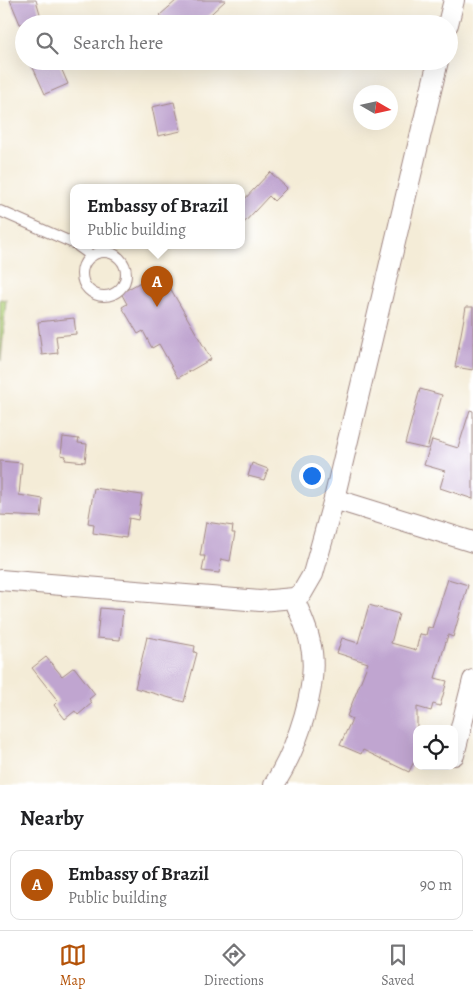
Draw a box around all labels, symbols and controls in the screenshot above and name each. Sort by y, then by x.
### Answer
search box [15,15,458,70]
icon: search [33,29,61,57]
text: Search here [73,30,163,56]
north arrow [353,85,398,130]
popup [70,184,245,249]
text: Embassy of Brazil [87,193,228,219]
text: Public building [87,219,186,241]
pin: A [141,266,173,307]
your location [299,463,325,489]
map controls [413,725,458,770]
button: locate [413,725,458,770]
text: Nearby [20,804,83,832]
text: Embassy of Brazil [68,861,209,887]
text: A [32,874,42,896]
text: 90 m [420,874,452,896]
text: Public building [68,887,167,909]
tab: Map [59,941,87,990]
tab: Directions [204,941,264,990]
tab: Saved [381,941,414,990]

